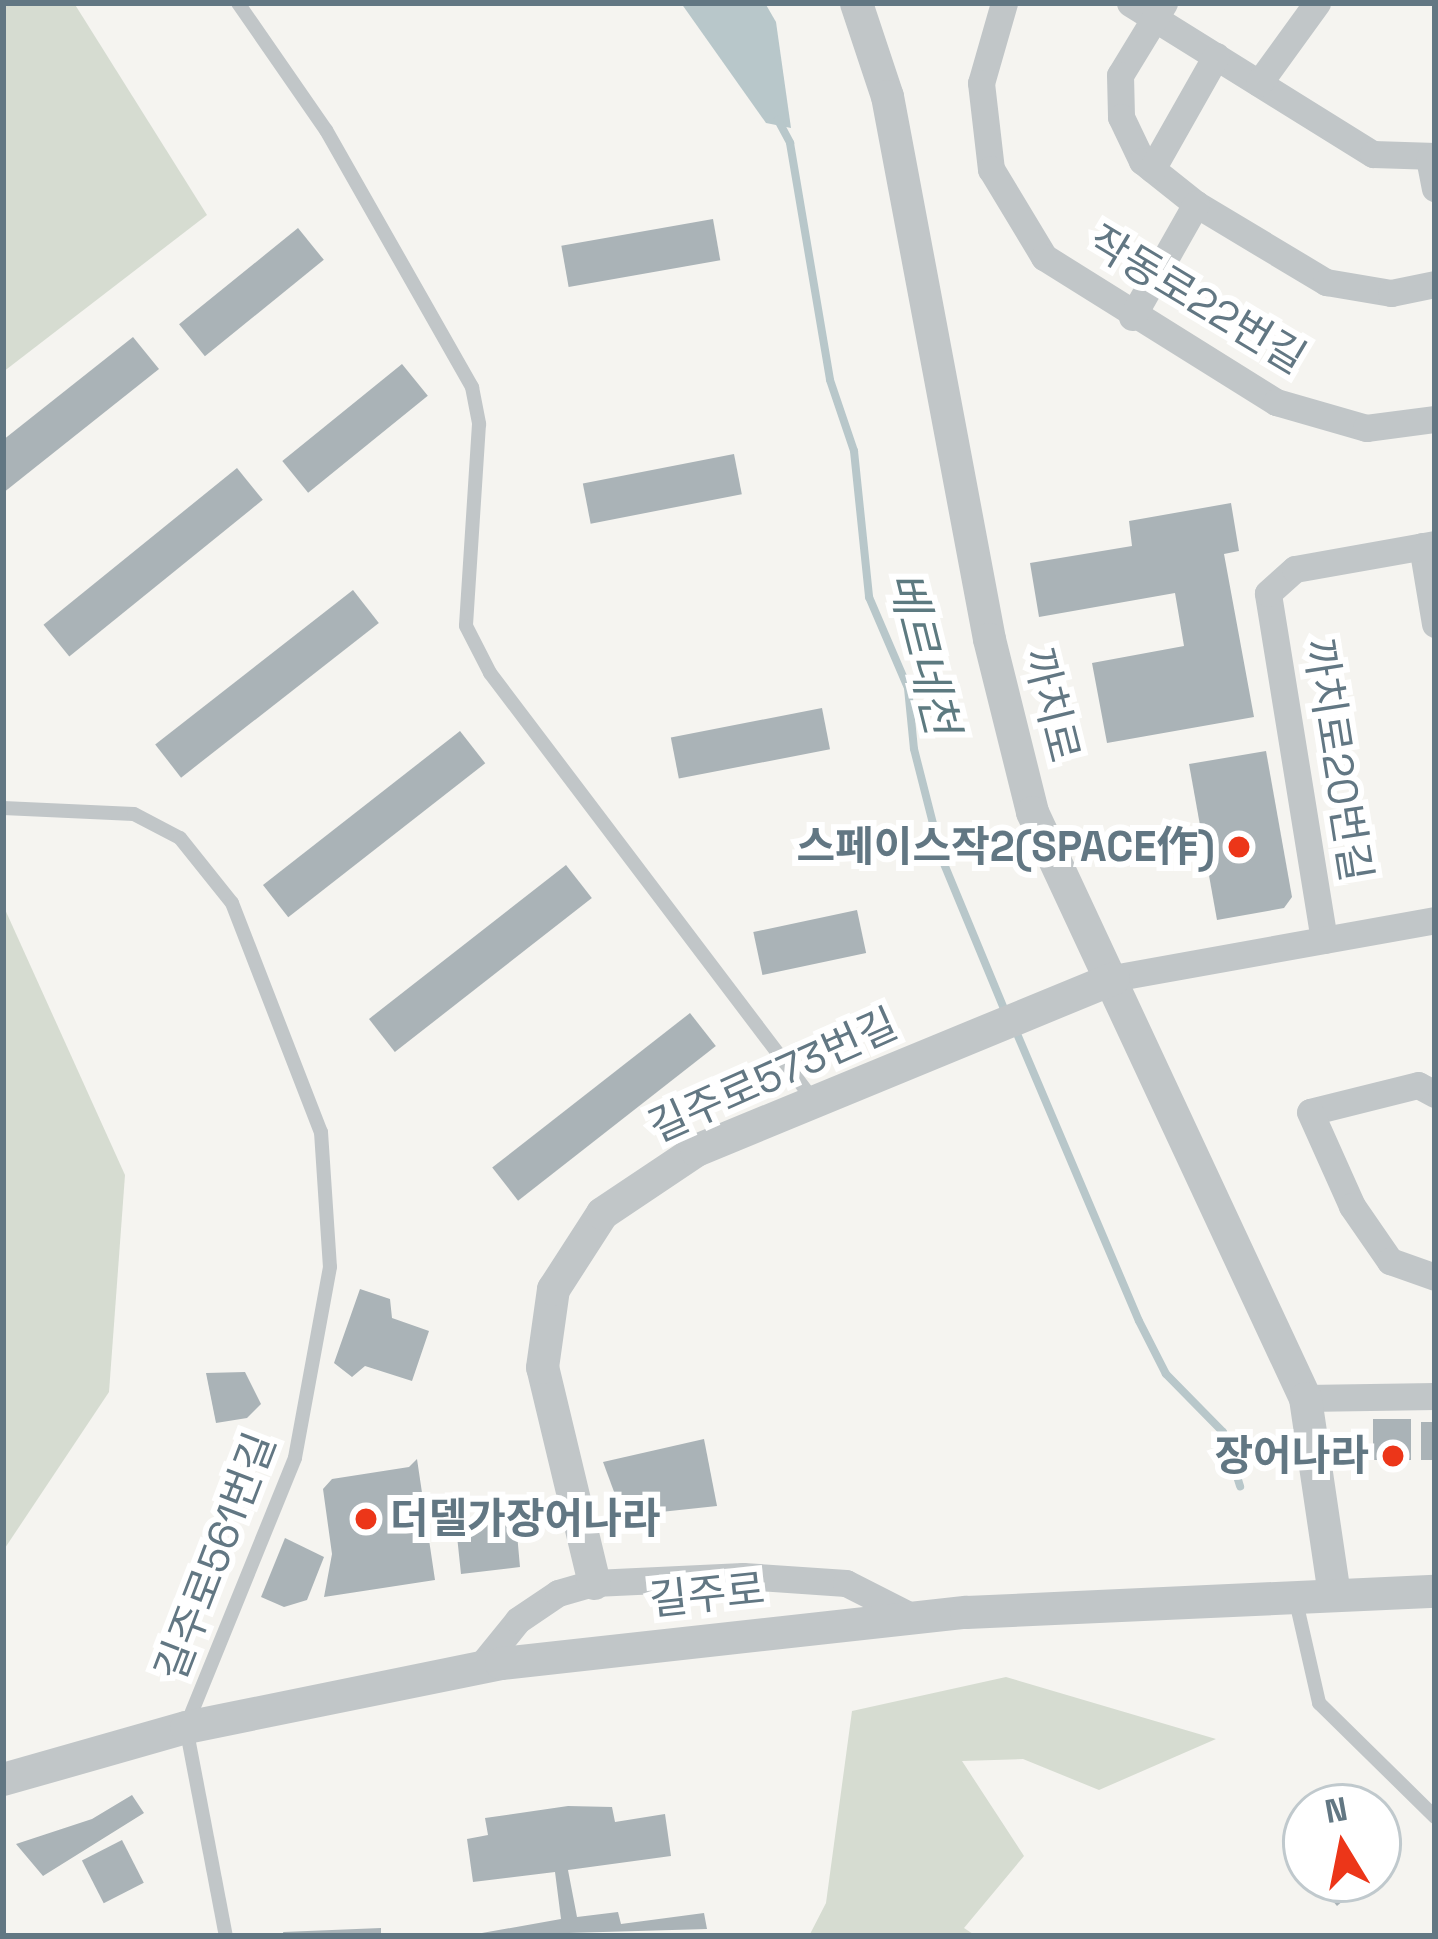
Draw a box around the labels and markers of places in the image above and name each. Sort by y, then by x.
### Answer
place label: 스페이스작2(SPACE作) [797,822,1215,872]
marker: 스페이스작2(SPACE作) [1226,834,1252,860]
place label: 장어나라 [1214,1431,1369,1481]
marker: 장어나라 [1380,1443,1406,1469]
place label: 더델가장어나라 [390,1494,660,1544]
marker: 더델가장어나라 [353,1506,379,1532]

